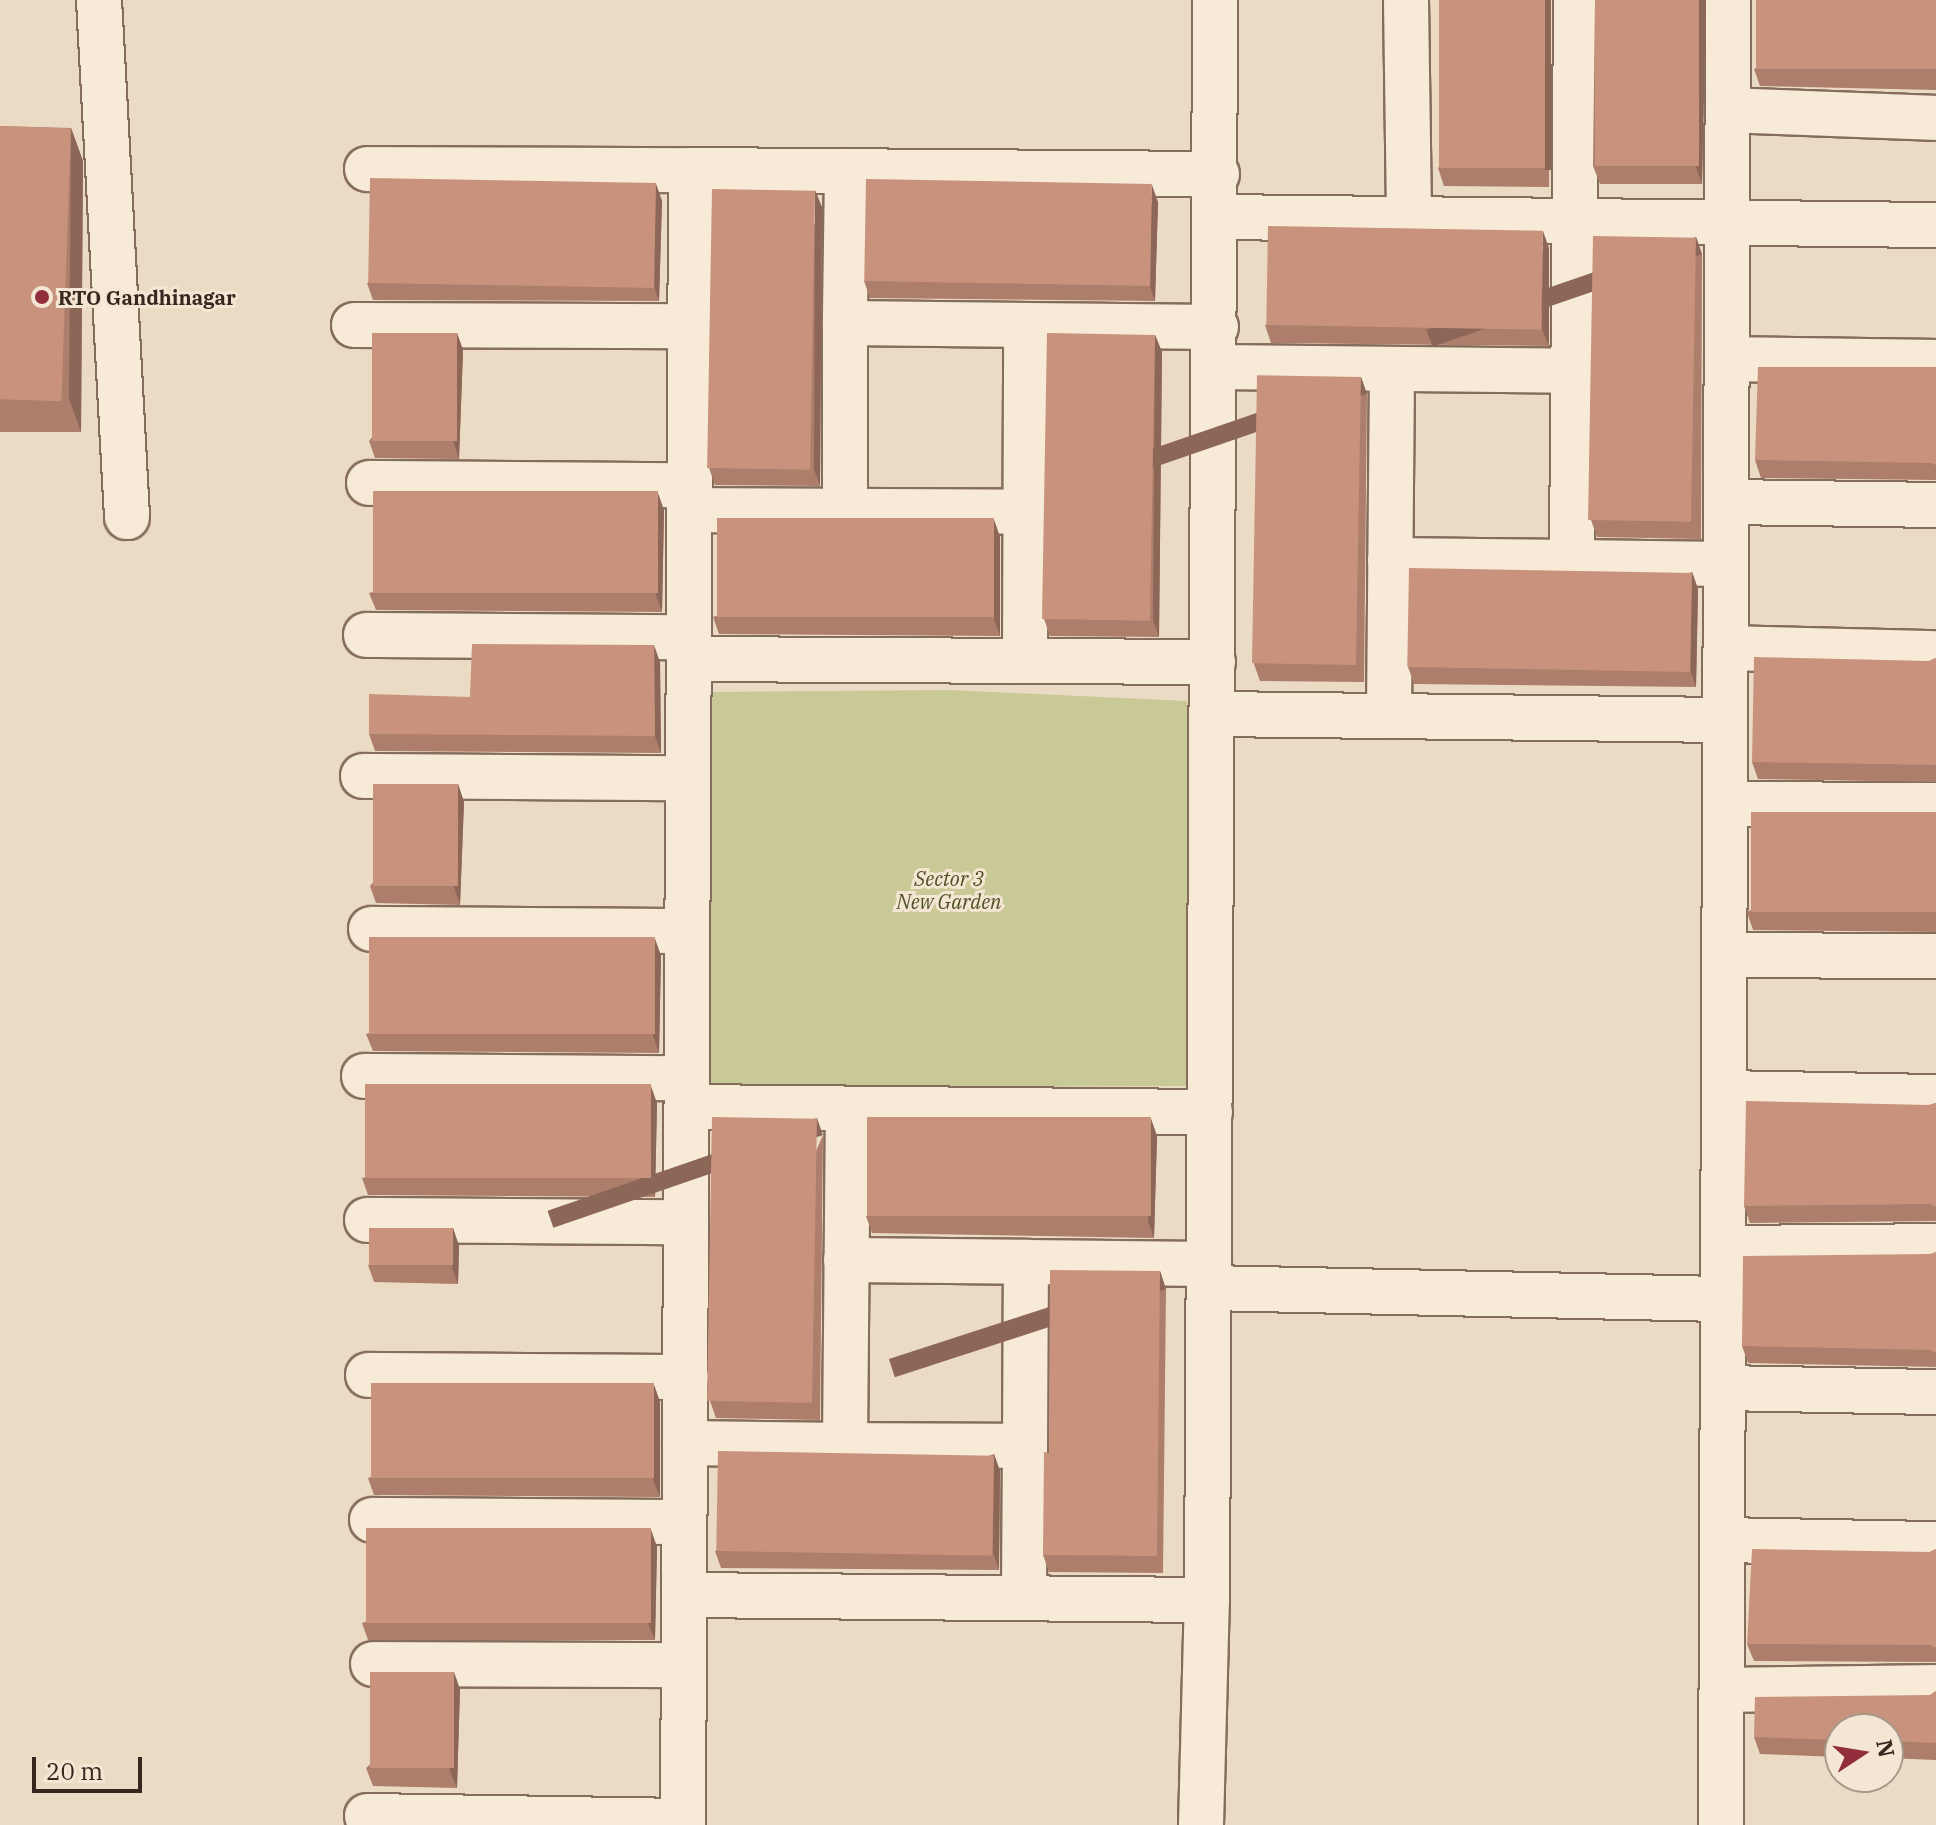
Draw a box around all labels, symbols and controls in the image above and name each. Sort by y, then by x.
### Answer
place label: RTO Gandhinagar [58,285,236,309]
marker: RTO Gandhinagar [33,288,51,306]
park label: Sector 3 New Garden [897,866,1001,913]
north arrow [1824,1713,1904,1793]
text: N [1870,1737,1902,1760]
scale bar [36,1741,146,1791]
text: 20 m [46,1755,103,1787]

